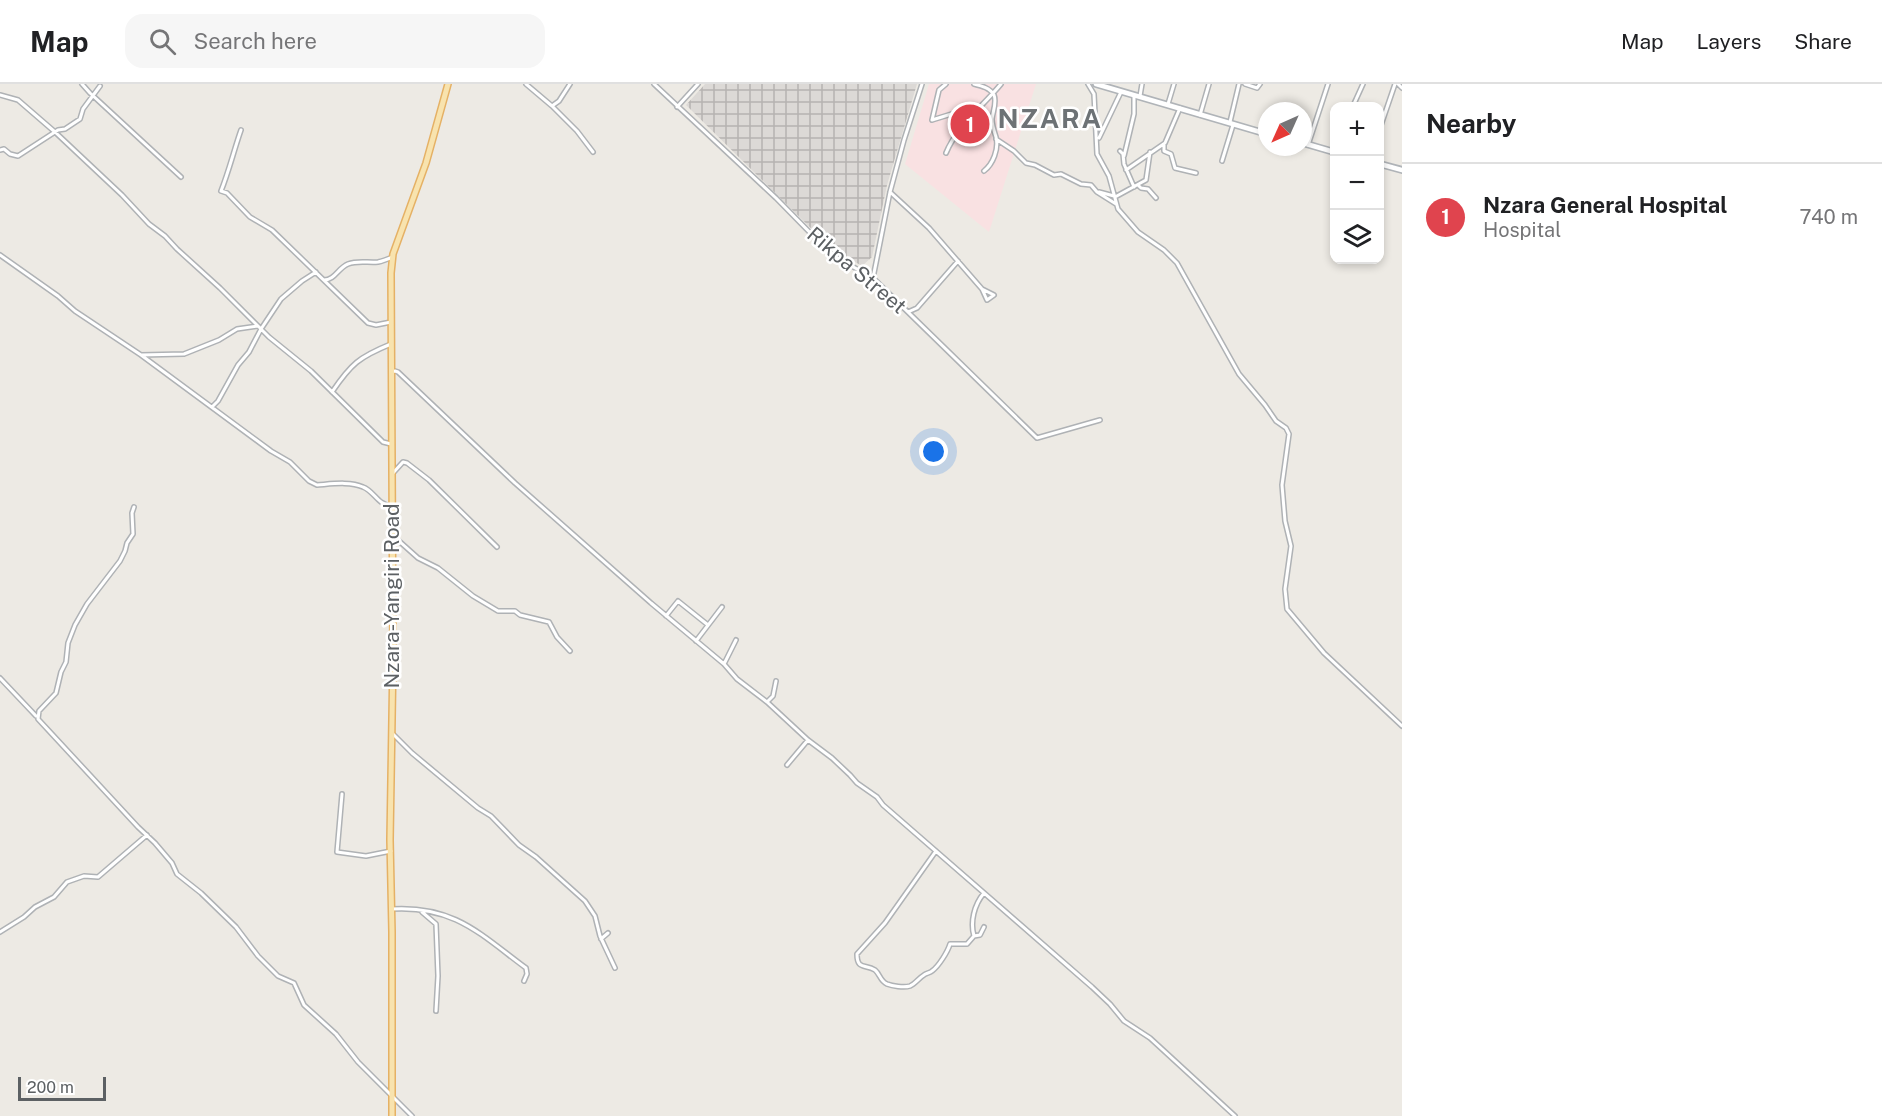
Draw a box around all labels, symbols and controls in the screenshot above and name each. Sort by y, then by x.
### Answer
search box [125,14,545,68]
text: Map [30,25,89,58]
icon: search [146,25,179,58]
text: Search here [194,28,317,54]
text: Map [1621,29,1664,54]
text: Layers [1697,29,1761,54]
text: Share [1794,29,1852,54]
pin: 1 [950,102,990,147]
district label: NZARA [997,102,1103,134]
north arrow [1258,102,1312,156]
map controls [1330,102,1384,264]
button: + [1330,102,1384,156]
text: Nearby [1426,108,1516,139]
button: − [1330,156,1384,210]
text: Nzara General Hospital [1483,192,1728,218]
text: 1 [1441,205,1450,229]
text: 740 m [1800,205,1858,229]
button: layers [1330,210,1384,264]
text: Hospital [1483,218,1561,242]
street label: Rikpa Street [802,221,912,319]
your location [919,437,948,466]
street label: Nzara-Yangiri Road [379,503,404,689]
scale bar [18,1074,106,1102]
text: 200 m [27,1078,74,1097]

